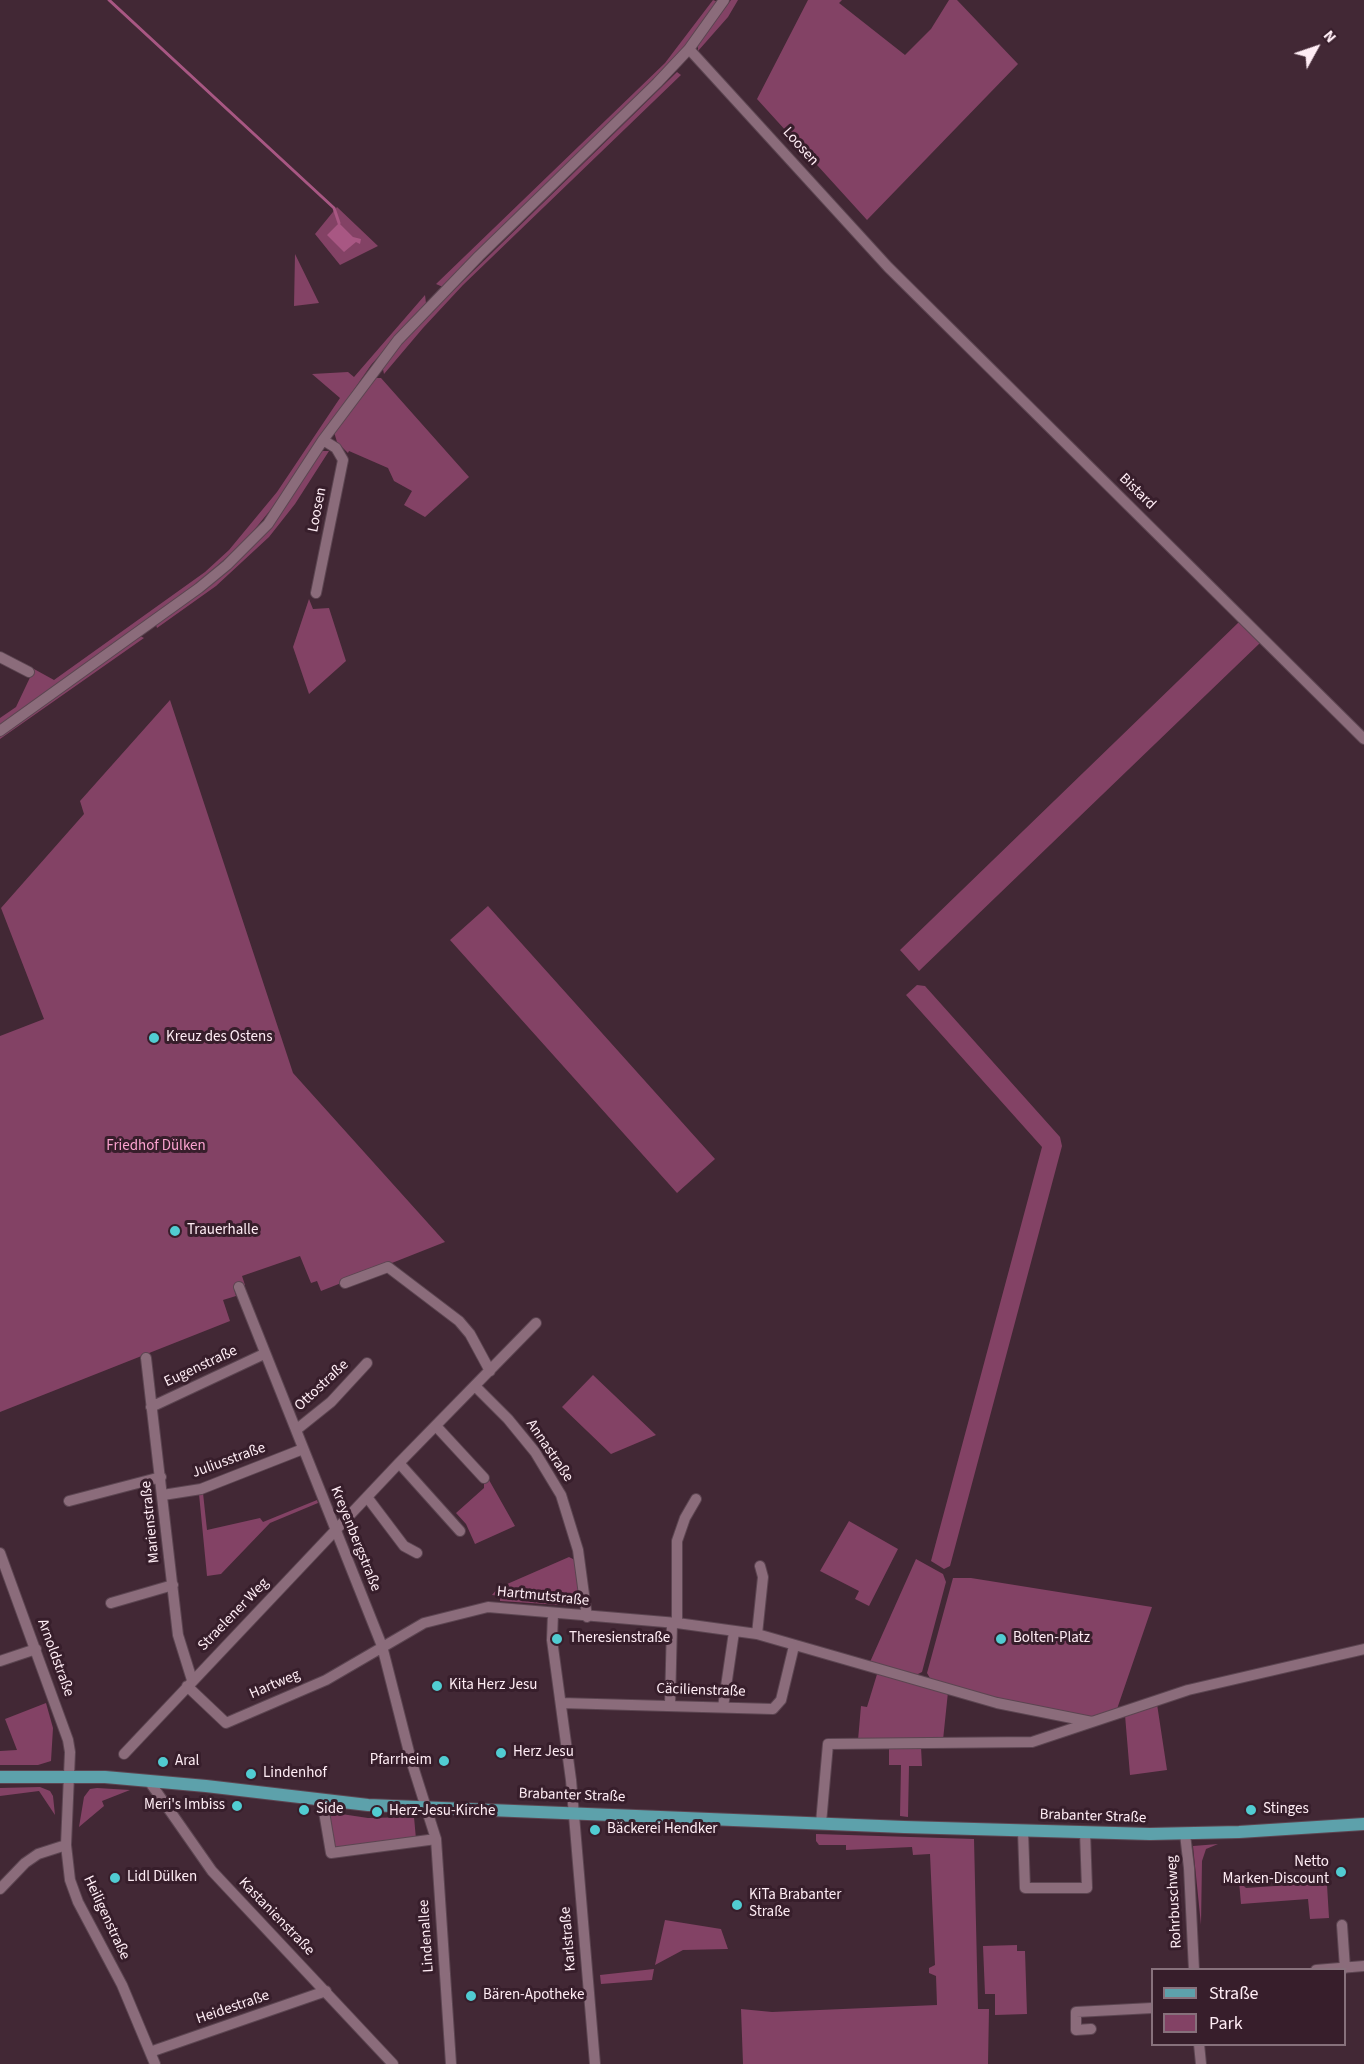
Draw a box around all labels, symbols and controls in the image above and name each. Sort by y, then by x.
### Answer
north arrow [1286,18,1346,78]
text: N [1318,25,1342,48]
street label: Loosen [778,124,822,170]
street label: Bistard [1115,470,1159,514]
street label: Loosen [305,486,331,534]
place label: Kreuz des Ostens [166,1029,273,1047]
marker: Kreuz des Ostens [147,1031,161,1045]
park label: Friedhof Dülken [106,1138,206,1156]
place label: Trauerhalle [187,1222,258,1240]
marker: Trauerhalle [168,1224,182,1238]
street label: Eugenstraße [162,1342,240,1392]
street label: Ottostraße [291,1356,353,1416]
street label: Annastraße [522,1416,576,1486]
street label: Juliusstraße [190,1439,268,1483]
street label: Marienstraße [138,1480,164,1564]
street label: Kreyenbergstraße [326,1484,384,1594]
street label: Straelener Weg [195,1575,273,1655]
street label: Hartmutstraße [496,1583,590,1611]
street label: Arnoldstraße [33,1617,77,1699]
place label: Theresienstraße [569,1630,670,1648]
place label: Bolten-Platz [1013,1630,1090,1648]
marker: Theresienstraße [550,1632,564,1646]
marker: Bolten-Platz [994,1632,1008,1646]
street label: Hartweg [247,1666,303,1704]
place label: Kita Herz Jesu [449,1677,538,1695]
marker: Kita Herz Jesu [430,1679,444,1693]
street label: Cäcilienstraße [656,1680,746,1702]
place label: Herz Jesu [513,1744,574,1762]
marker: Herz Jesu [494,1746,508,1760]
place label: Pfarrheim [370,1752,432,1770]
place label: Aral [175,1753,199,1771]
marker: Pfarrheim [437,1754,451,1768]
marker: Aral [156,1755,170,1769]
place label: Lindenhof [263,1765,327,1783]
marker: Lindenhof [244,1767,258,1781]
street label: Brabanter Straße [518,1785,626,1807]
place label: Meri's Imbiss [144,1797,225,1815]
marker: Meri's Imbiss [230,1799,244,1813]
place label: Side [316,1801,343,1819]
place label: Stinges [1263,1801,1309,1819]
marker: Side [297,1803,311,1817]
place label: Herz-Jesu-Kirche [389,1803,495,1821]
marker: Stinges [1244,1803,1258,1817]
marker: Herz-Jesu-Kirche [370,1805,384,1819]
street label: Brabanter Straße [1039,1806,1147,1828]
place label: Bäckerei Hendker [607,1821,718,1839]
marker: Bäckerei Hendker [588,1823,602,1837]
place label: Netto Marken-Discount [1223,1854,1329,1889]
street label: Rohrbuschweg [1164,1855,1186,1949]
marker: Netto Marken-Discount [1334,1865,1348,1879]
place label: Lidl Dülken [127,1869,197,1887]
marker: Lidl Dülken [108,1871,122,1885]
street label: Heiligenstraße [79,1873,133,1963]
street label: Kastanienstraße [234,1874,318,1960]
place label: KiTa Brabanter Straße [749,1887,841,1922]
marker: KiTa Brabanter Straße [730,1898,744,1912]
street label: Lindenallee [415,1899,439,1973]
street label: Karlstraße [557,1906,581,1972]
legend [1151,1968,1346,2046]
text: Straße [1209,1981,1258,2006]
street label: Heidestraße [194,1987,272,2029]
place label: Bären-Apotheke [483,1987,584,2005]
marker: Bären-Apotheke [464,1989,478,2003]
text: Park [1209,2011,1243,2036]

